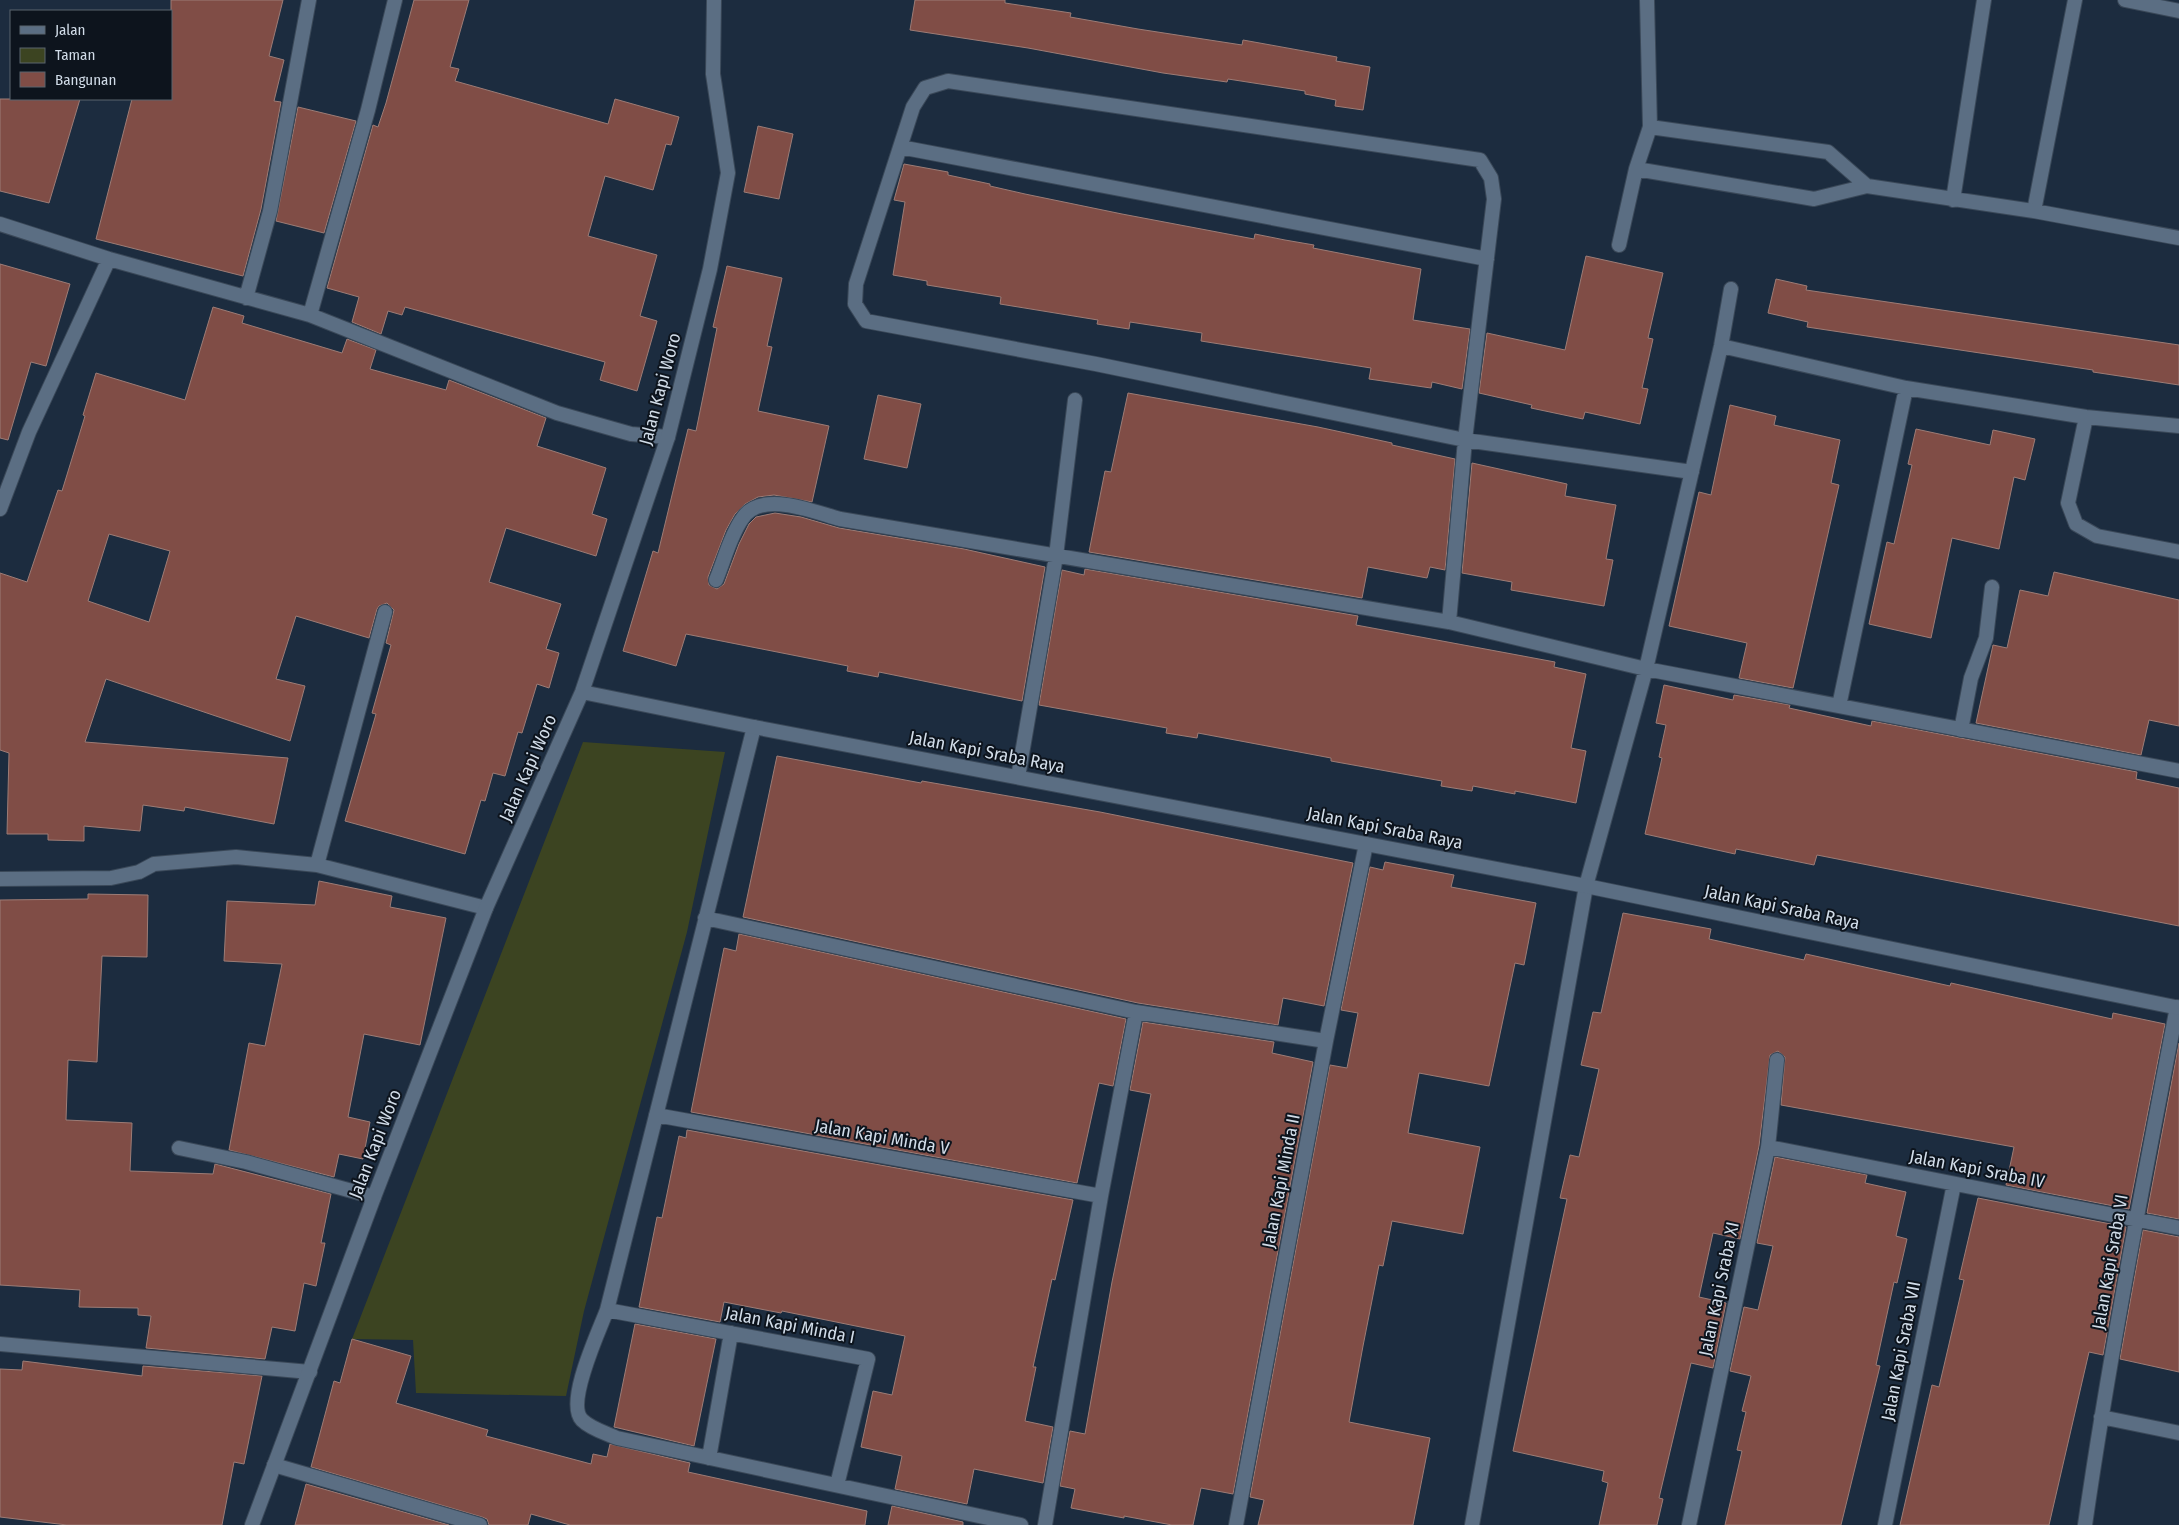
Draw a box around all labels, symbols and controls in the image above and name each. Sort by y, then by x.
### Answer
legend [10,10,172,100]
text: Jalan [55,21,85,39]
text: Taman [55,46,95,64]
text: Bangunan [55,71,116,89]
street label: Jalan Kapi Woro [634,330,686,448]
street label: Jalan Kapi Woro [494,711,562,825]
street label: Jalan Kapi Sraba Raya [907,726,1067,778]
street label: Jalan Kapi Sraba Raya [1305,802,1465,854]
street label: Jalan Kapi Sraba Raya [1702,880,1862,934]
street label: Jalan Kapi Woro [344,1086,406,1202]
street label: Jalan Kapi Minda II [1257,1112,1305,1250]
street label: Jalan Kapi Minda V [813,1114,952,1160]
street label: Jalan Kapi Sraba IV [1908,1145,2047,1193]
street label: Jalan Kapi Sraba VI [2087,1193,2133,1331]
street label: Jalan Kapi Sraba XI [1694,1220,1744,1358]
street label: Jalan Kapi Sraba VII [1877,1279,1925,1423]
street label: Jalan Kapi Minda I [723,1302,857,1348]

